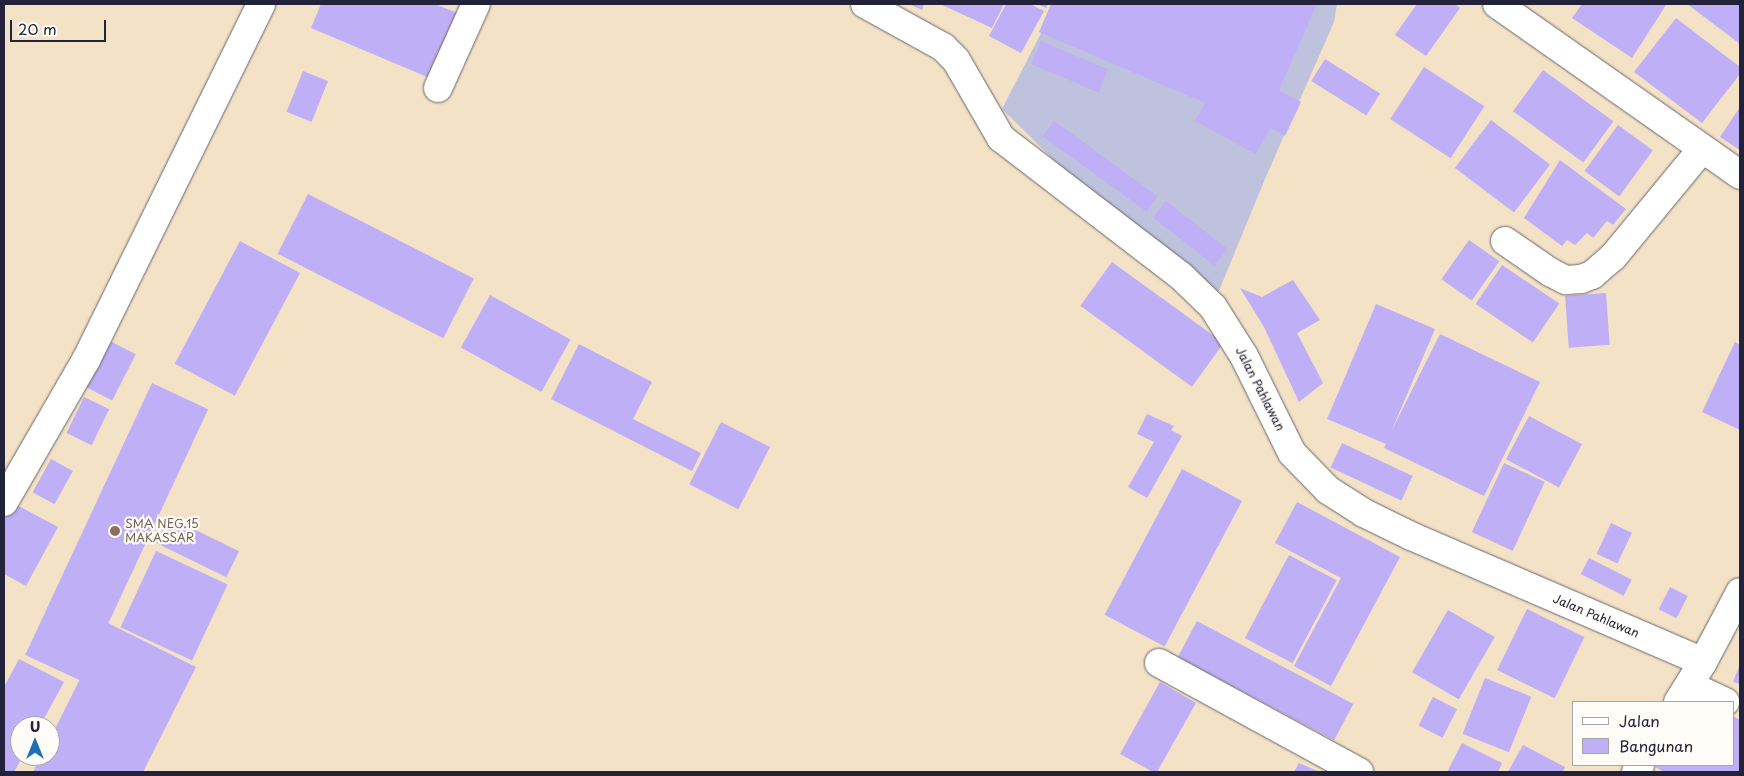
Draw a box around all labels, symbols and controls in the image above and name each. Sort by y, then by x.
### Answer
scale bar [12,10,109,42]
text: 20 m [18,17,57,40]
street label: Jalan Pahlawan [1233,345,1287,433]
place label: SMA NEG.15 MAKASSAR [125,517,199,545]
marker: SMA NEG.15 MAKASSAR [109,525,121,537]
street label: Jalan Pahlawan [1551,591,1641,641]
legend [1572,701,1734,766]
text: Jalan [1619,709,1660,732]
north arrow [10,716,60,766]
text: U [30,716,40,737]
text: Bangunan [1619,734,1693,757]

